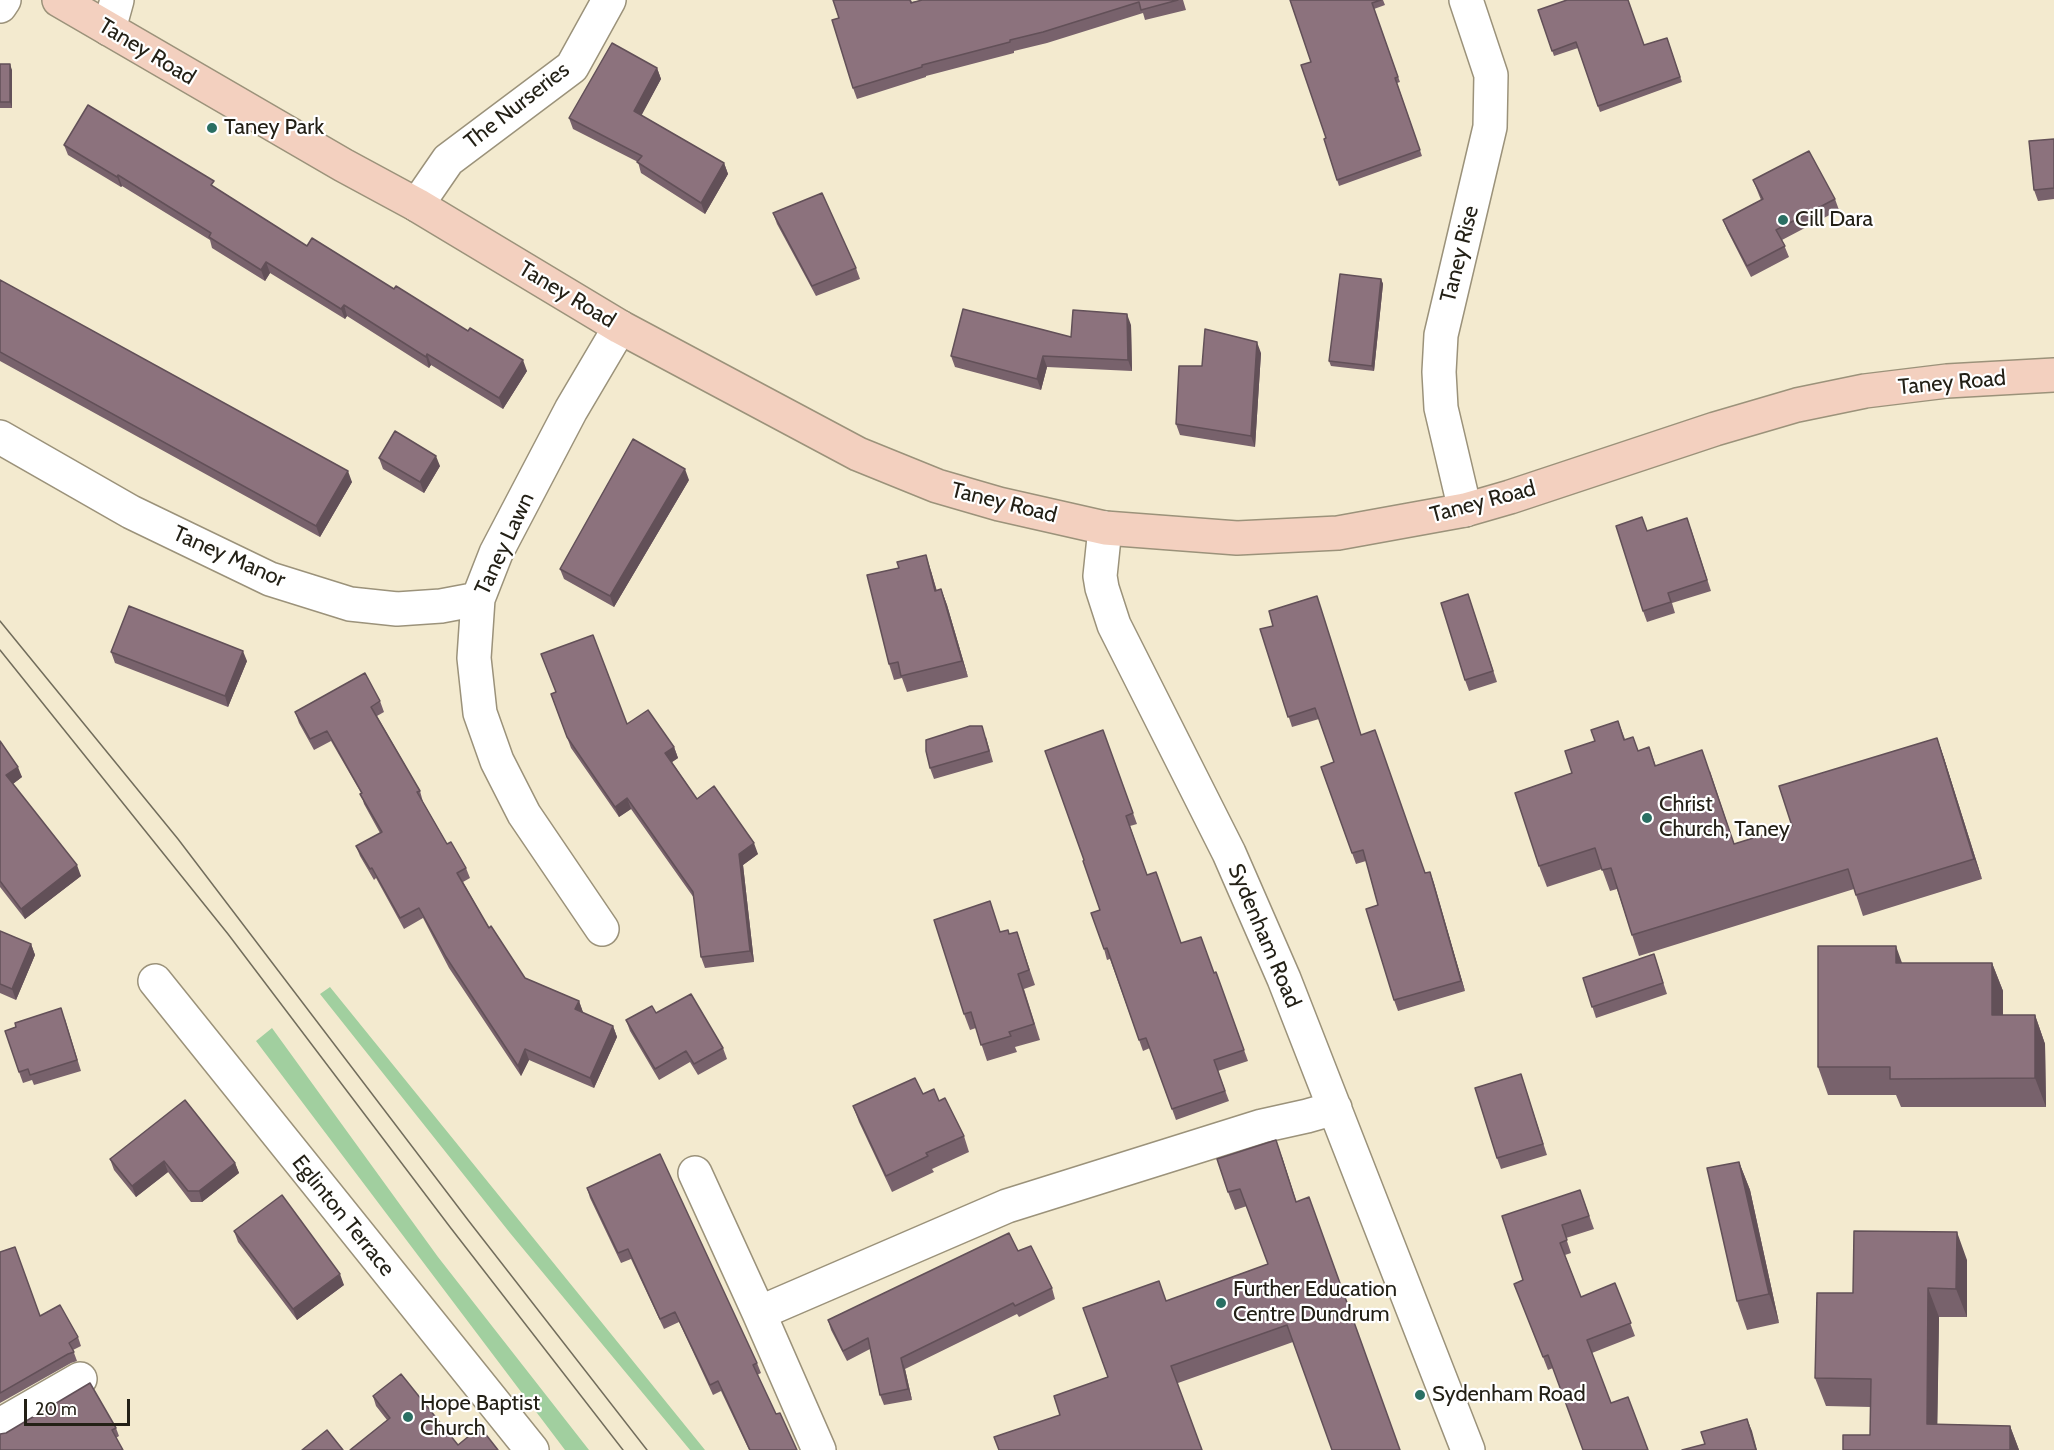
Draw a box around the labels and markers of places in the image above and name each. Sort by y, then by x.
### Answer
place label: Taney Park [224,115,324,141]
marker: Taney Park [205,121,219,135]
place label: Cill Dara [1795,207,1873,233]
marker: Cill Dara [1776,213,1790,227]
place label: Christ Church, Taney [1659,792,1790,843]
marker: Christ Church, Taney [1640,811,1654,825]
place label: Further Education Centre Dundrum [1233,1277,1397,1328]
marker: Further Education Centre Dundrum [1214,1296,1228,1310]
place label: Sydenham Road [1432,1382,1586,1408]
marker: Sydenham Road [1413,1388,1427,1402]
place label: Hope Baptist Church [420,1391,540,1442]
marker: Hope Baptist Church [401,1410,415,1424]

